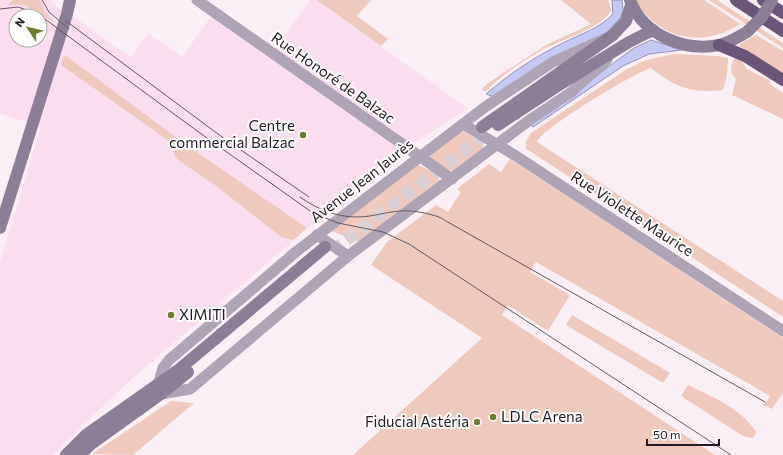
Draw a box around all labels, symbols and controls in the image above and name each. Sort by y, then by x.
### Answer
north arrow [8,8,48,48]
text: N [12,15,27,29]
street label: Rue Honoré de Balzac [268,28,399,127]
place label: Centre commercial Balzac [169,116,295,151]
marker: Centre commercial Balzac [298,130,308,140]
street label: Avenue Jean Jaurès [306,134,417,226]
street label: Rue Violette Maurice [568,167,697,260]
place label: XIMITI [179,305,226,323]
marker: XIMITI [166,310,176,320]
place label: LDLC Arena [501,407,583,425]
place label: Fiducial Astéria [365,412,469,430]
marker: LDLC Arena [488,412,498,422]
marker: Fiducial Astéria [472,417,482,427]
scale bar [647,421,719,447]
text: 50 m [653,427,681,441]

